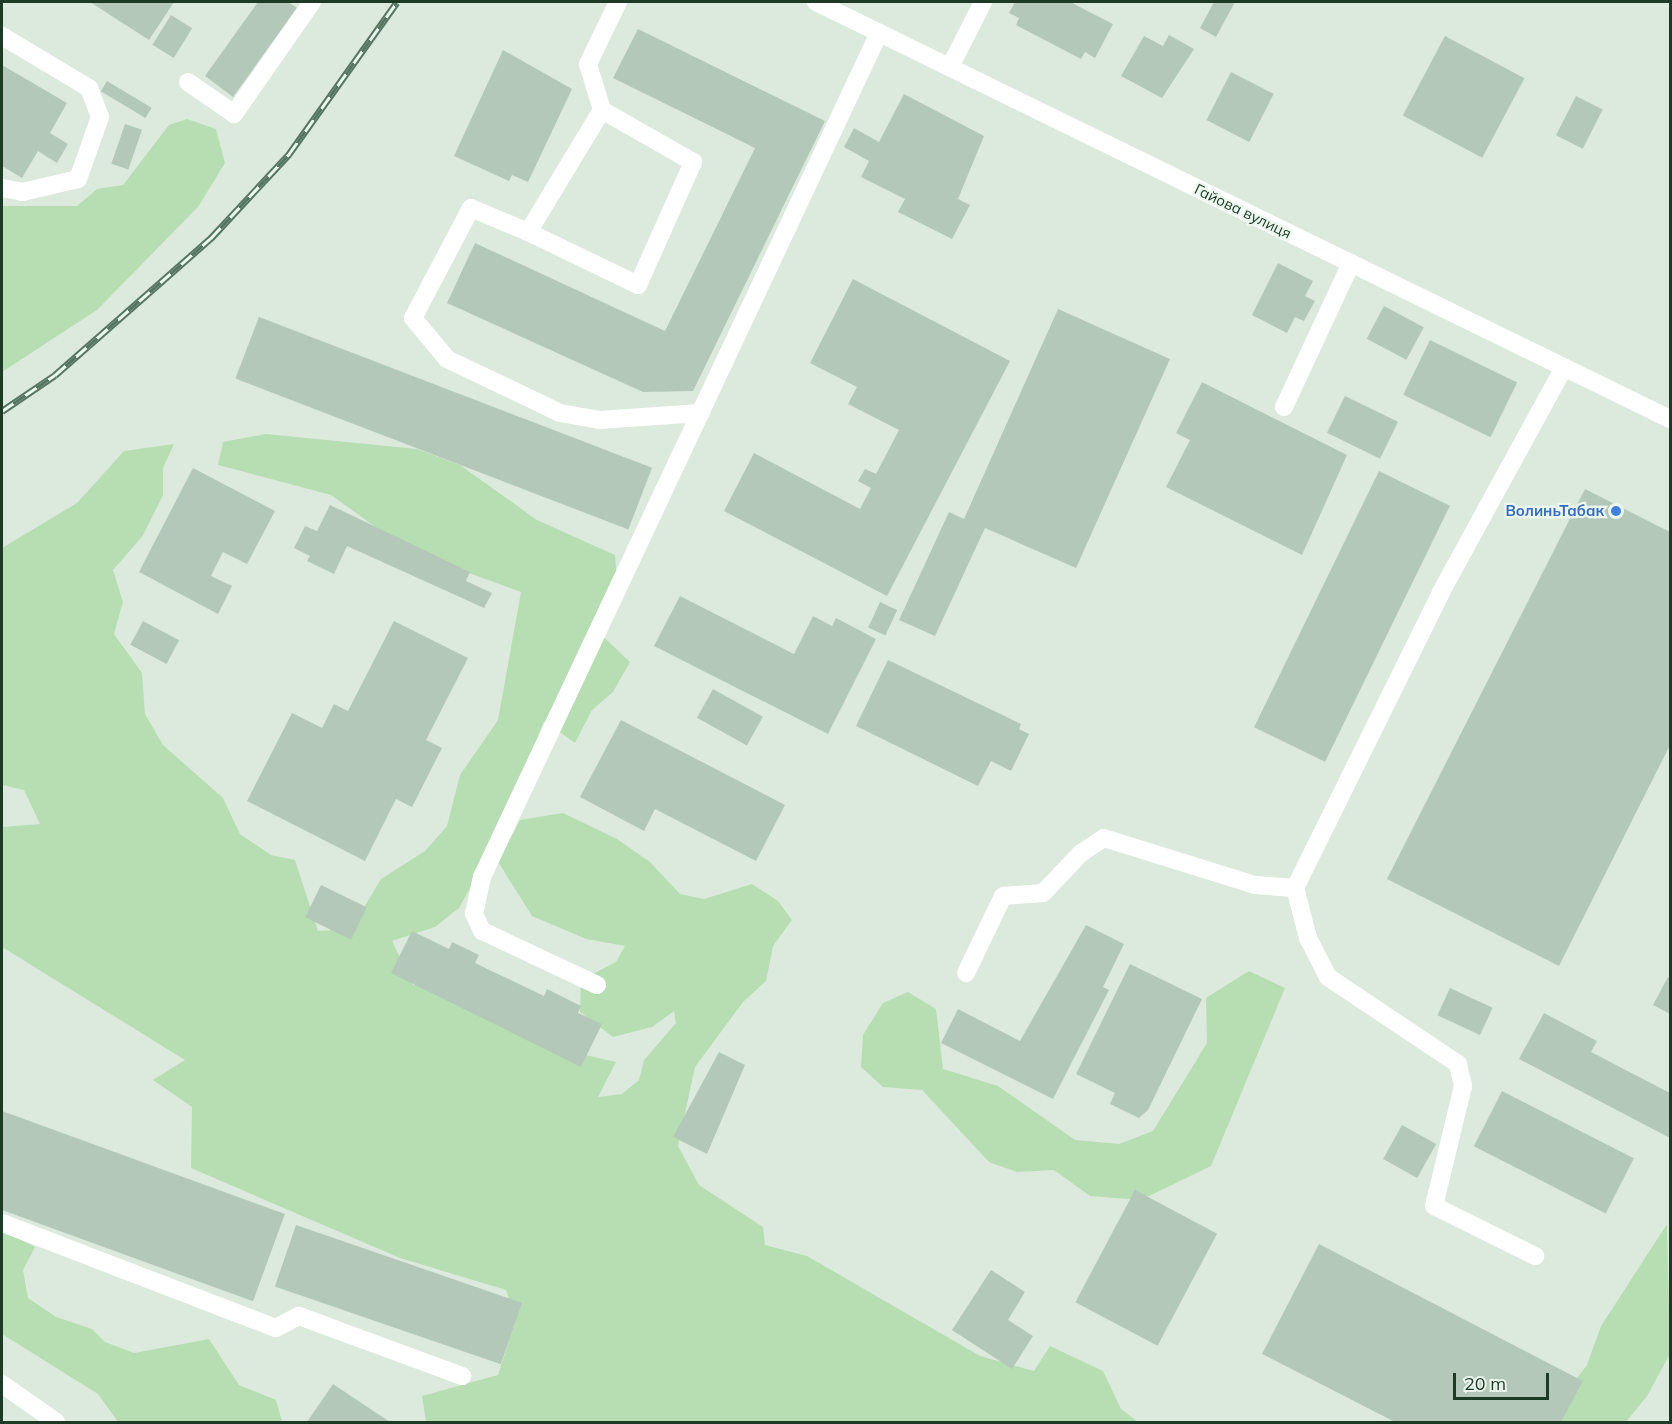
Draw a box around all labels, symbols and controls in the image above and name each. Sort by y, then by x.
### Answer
street label: Гайова вулиця [1192,180,1294,242]
place label: ВолиньТабак [1505,502,1604,520]
marker: ВолиньТабак [1609,504,1623,518]
scale bar [1456,1361,1552,1399]
text: 20 m [1464,1372,1506,1395]

